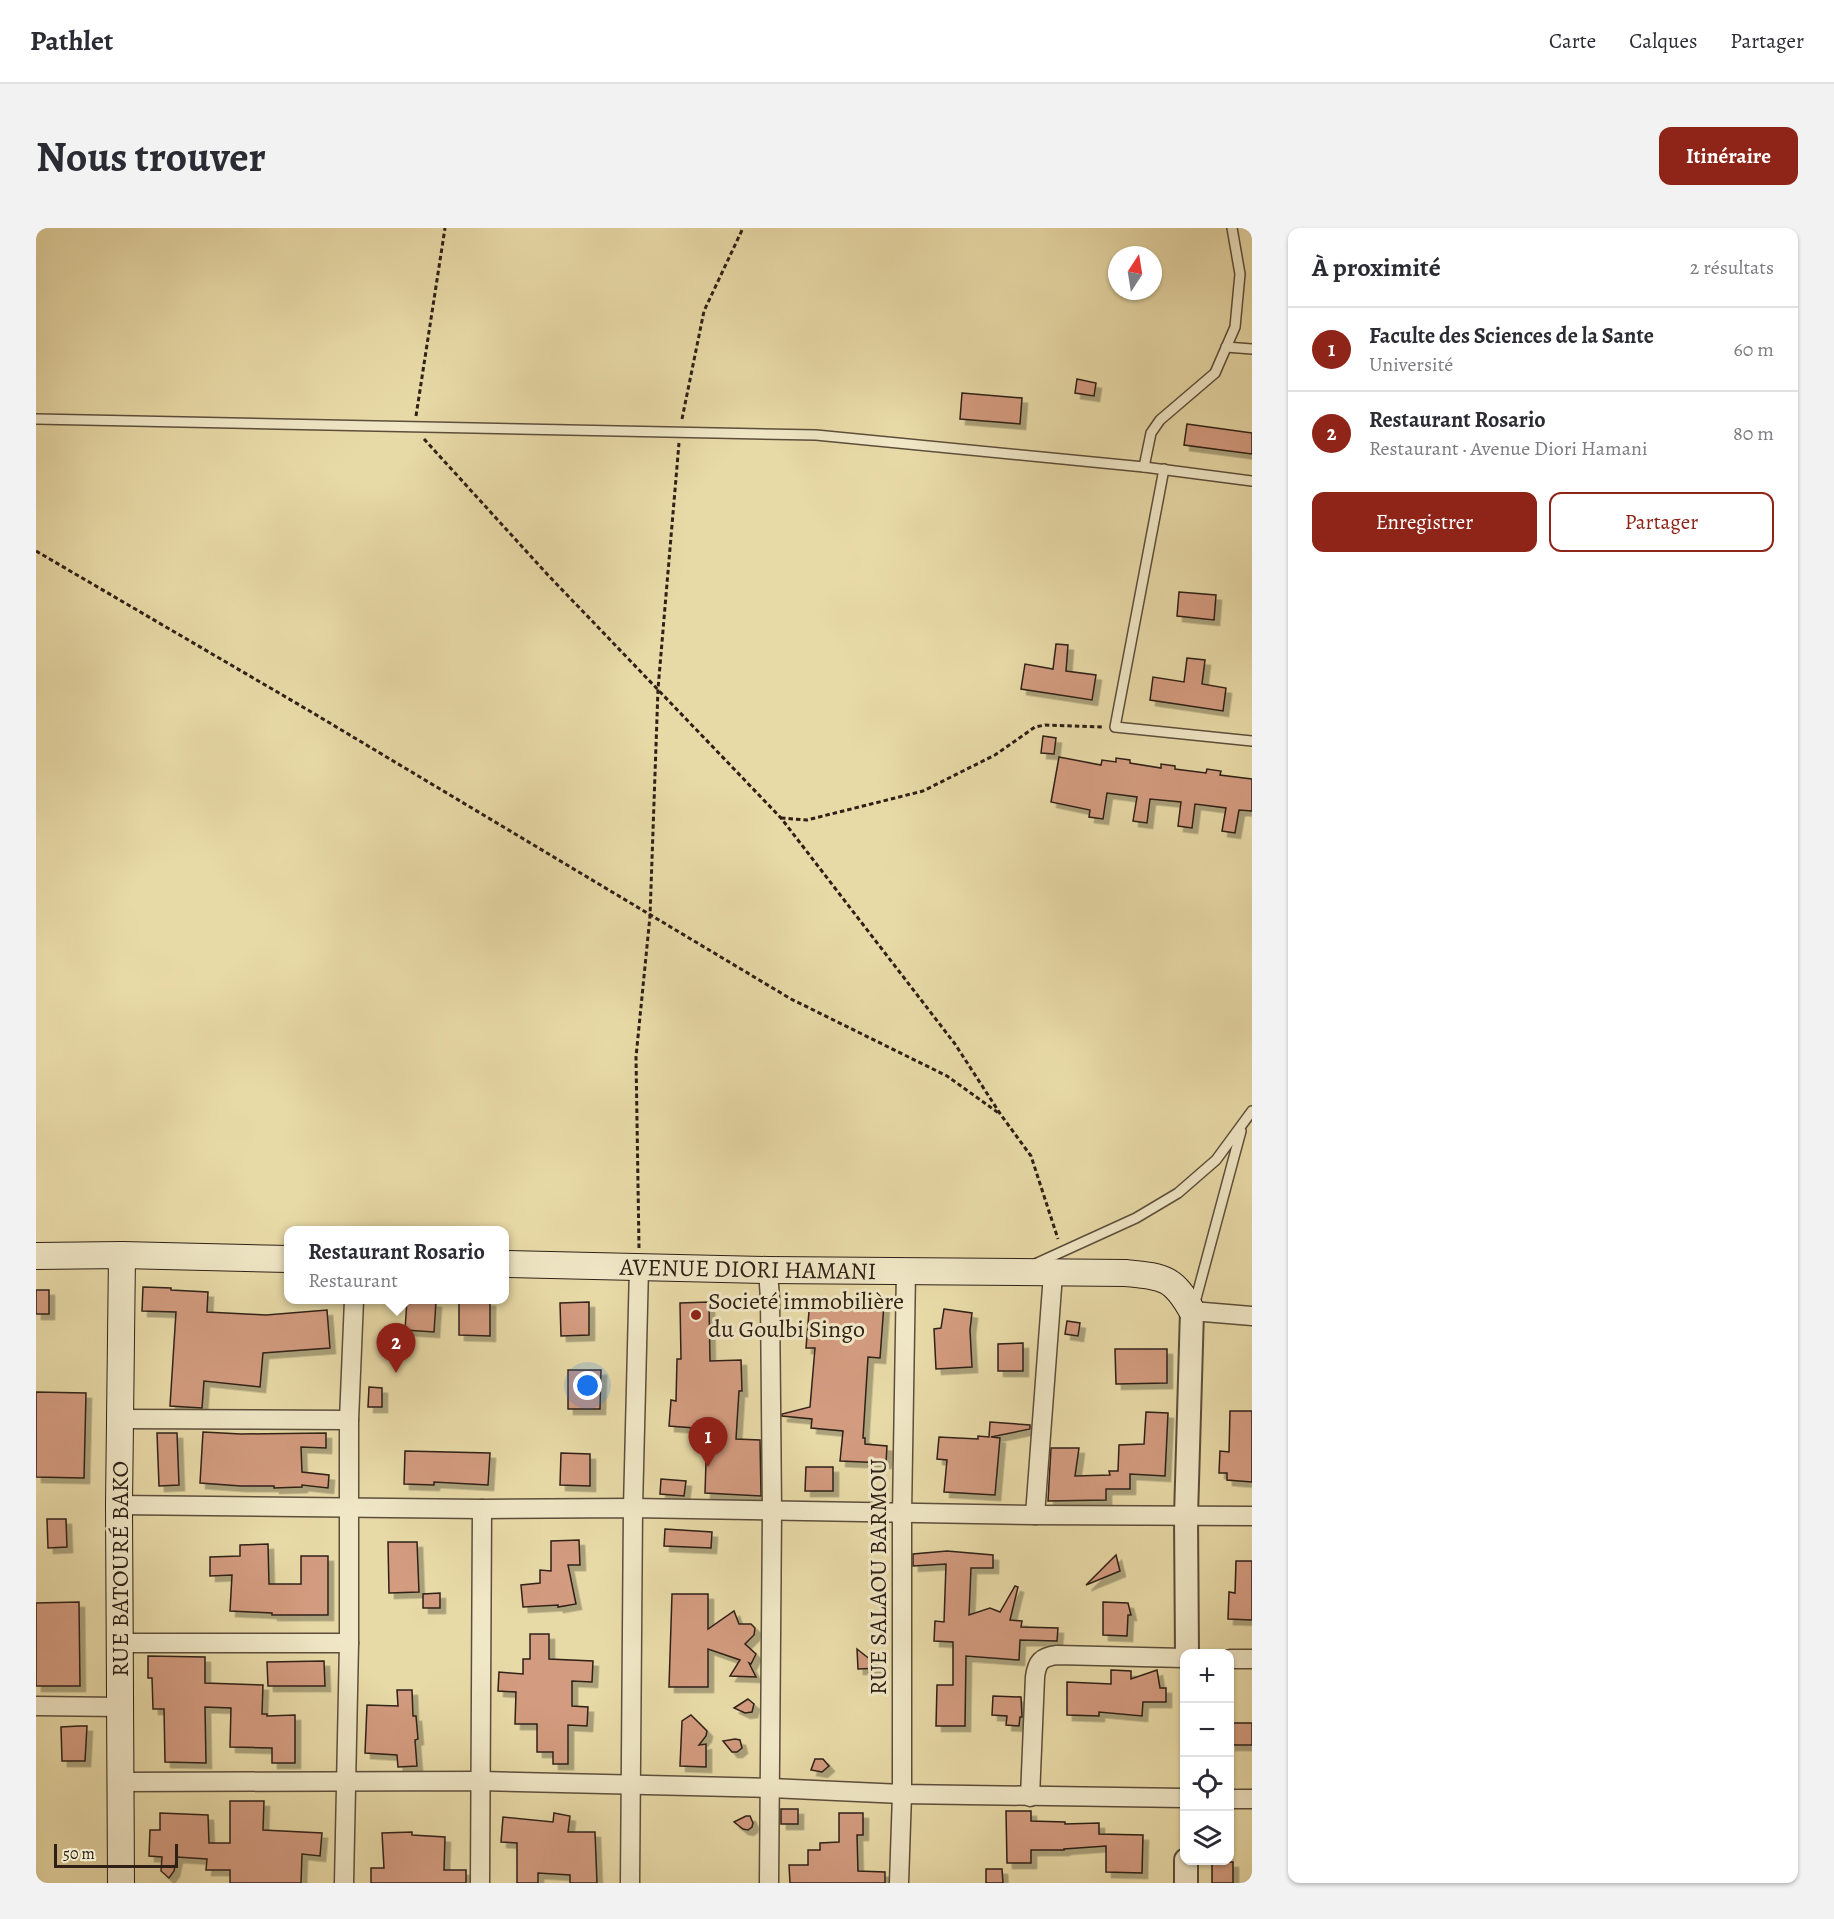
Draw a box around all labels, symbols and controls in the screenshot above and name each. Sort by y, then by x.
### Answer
text: Pathlet [30,22,113,60]
text: Carte [1549,27,1596,55]
text: Calques [1629,27,1697,55]
text: Partager [1730,27,1804,55]
button: Itinéraire [1659,127,1798,185]
text: Nous trouver [36,128,266,185]
north arrow [1108,246,1162,300]
text: À proximité [1312,250,1441,285]
text: 2 résultats [1690,254,1774,281]
text: Faculte des Sciences de la Sante [1369,321,1654,351]
text: 1 [1328,336,1335,363]
text: 60 m [1734,336,1774,363]
text: Université [1369,351,1453,378]
text: Restaurant Rosario [1369,405,1546,435]
text: 2 [1327,420,1336,447]
text: 80 m [1733,420,1774,447]
text: Restaurant · Avenue Diori Hamani [1369,435,1648,462]
button: Enregistrer [1312,492,1537,552]
button: Partager [1549,492,1774,552]
popup [284,1226,509,1304]
text: Restaurant Rosario [308,1237,485,1267]
street label: AVENUE DIORI HAMANI [618,1251,877,1287]
text: Restaurant [308,1267,398,1294]
place label: Societé immobilière du Goulbi Singo [708,1285,904,1345]
marker: Societé immobilière du Goulbi Singo [689,1308,703,1322]
pin: 2 [376,1324,416,1373]
your location [573,1371,602,1400]
pin: 1 [688,1418,728,1467]
street label: RUE SALAOU BARMOU [862,1459,894,1695]
street label: RUE BATOURÉ BAKO [104,1461,136,1677]
map controls [1180,1649,1234,1865]
button: + [1180,1649,1234,1703]
button: − [1180,1703,1234,1757]
button: locate [1180,1757,1234,1811]
button: layers [1180,1811,1234,1865]
scale bar [54,1841,178,1868]
text: 50 m [63,1843,95,1865]

